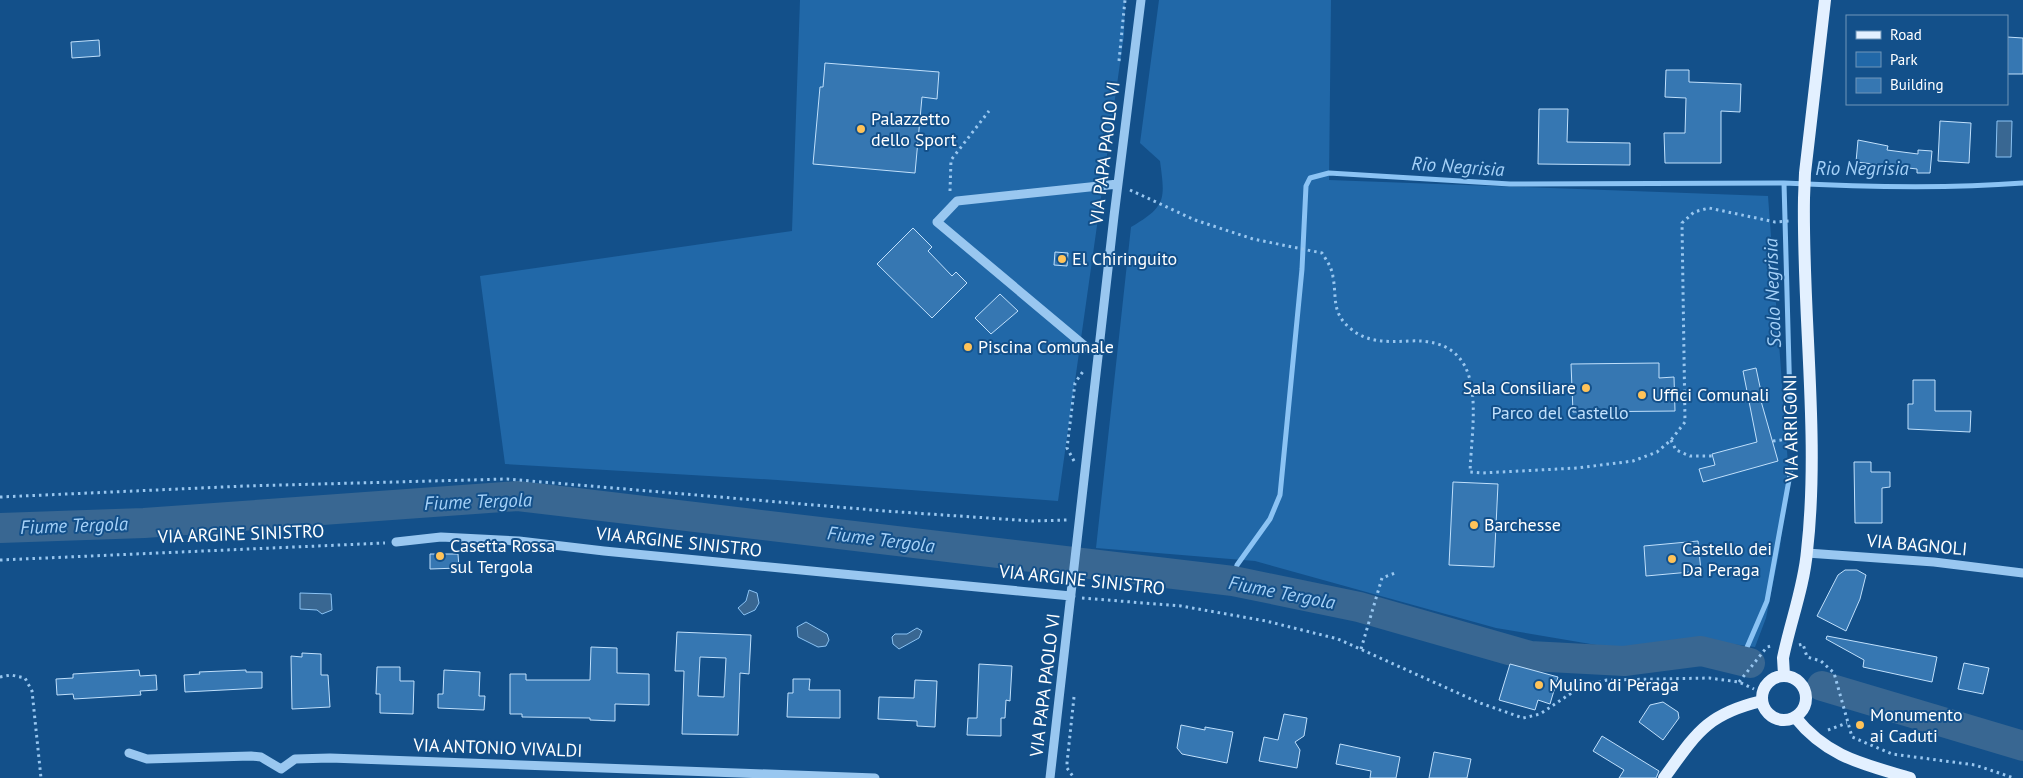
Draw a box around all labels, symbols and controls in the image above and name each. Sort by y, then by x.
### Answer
legend [1846,15,2008,105]
text: Road [1890,25,1922,44]
text: Park [1890,50,1918,69]
text: Building [1890,75,1944,94]
street label: VIA PAPA PAOLO VI [1084,80,1125,227]
place label: Palazzetto dello Sport [871,107,957,151]
marker: Palazzetto dello Sport [855,123,867,135]
water label: Rio Negrisia [1411,151,1506,181]
water label: Rio Negrisia [1815,156,1909,180]
water label: Scolo Negrisia [1758,237,1786,348]
place label: El Chiringuito [1072,247,1177,270]
marker: El Chiringuito [1056,253,1068,265]
place label: Piscina Comunale [978,335,1114,358]
marker: Piscina Comunale [962,341,974,353]
street label: VIA ARRIGONI [1778,374,1803,483]
place label: Sala Consiliare [1463,376,1576,399]
marker: Sala Consiliare [1580,382,1592,394]
place label: Uffici Comunali [1652,383,1769,406]
marker: Uffici Comunali [1636,389,1648,401]
park label: Parco del Castello [1491,401,1629,424]
water label: Fiume Tergola [424,487,533,515]
water label: Fiume Tergola [20,511,129,539]
place label: Barchesse [1484,513,1561,536]
street label: VIA ARGINE SINISTRO [156,519,325,548]
marker: Barchesse [1468,519,1480,531]
water label: Fiume Tergola [826,520,937,558]
street label: VIA ARGINE SINISTRO [594,521,763,562]
street label: VIA BAGNOLI [1865,529,1968,560]
place label: Casetta Rossa sul Tergola [450,534,555,578]
place label: Castello dei Da Peraga [1682,537,1772,581]
marker: Casetta Rossa sul Tergola [434,550,446,562]
marker: Castello dei Da Peraga [1666,553,1678,565]
street label: VIA ARGINE SINISTRO [997,559,1166,600]
water label: Fiume Tergola [1227,570,1338,614]
street label: VIA PAPA PAOLO VI [1024,612,1065,759]
place label: Mulino di Peraga [1549,673,1679,696]
marker: Mulino di Peraga [1533,679,1545,691]
place label: Monumento ai Caduti [1870,703,1963,747]
marker: Monumento ai Caduti [1854,719,1866,731]
street label: VIA ANTONIO VIVALDI [412,733,583,762]

